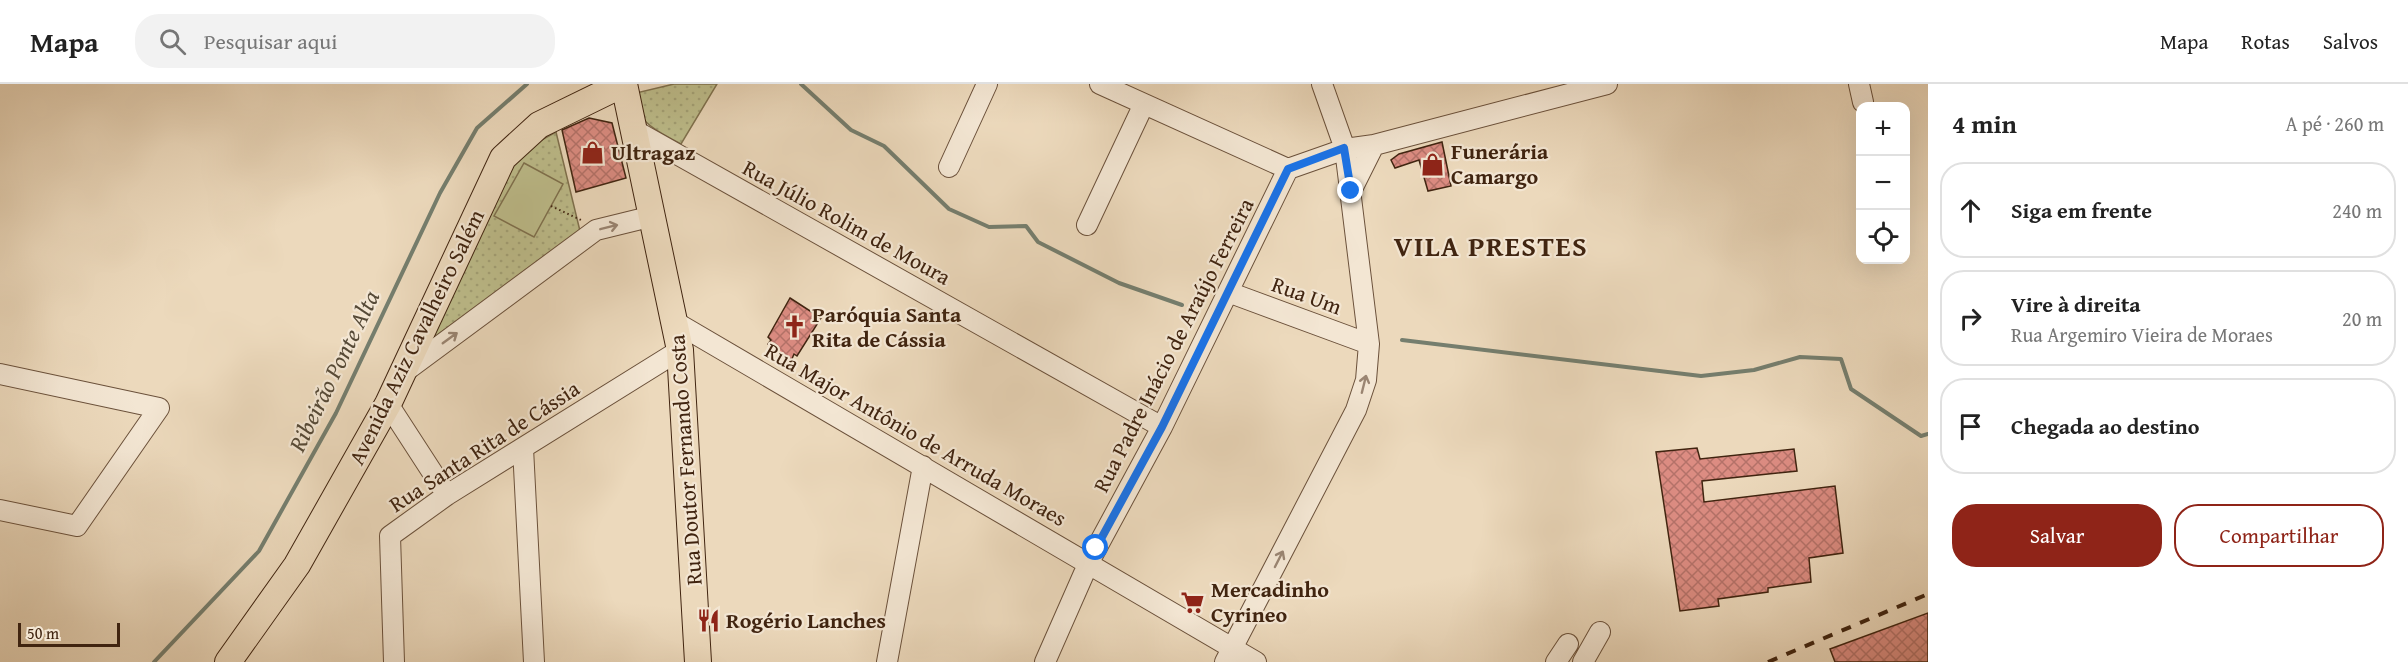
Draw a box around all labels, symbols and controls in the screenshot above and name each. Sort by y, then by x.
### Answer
search box [135,14,555,68]
text: Mapa [30,21,99,62]
icon: search [156,25,189,58]
text: Pesquisar aqui [204,25,337,57]
text: Mapa [2160,26,2208,57]
text: Rotas [2241,26,2290,57]
text: Salvos [2323,26,2378,57]
map controls [1856,102,1910,264]
button: + [1856,102,1910,156]
text: 4 min [1952,104,2017,143]
text: A pé · 260 m [2286,109,2384,138]
place label: Funerária Camargo [1451,135,1549,192]
place label: Ultragaz [611,136,696,168]
shop icon: Ultragaz [580,139,606,165]
street label: Rua Júlio Rolim de Moura [737,151,957,293]
shop icon: Funerária Camargo [1420,151,1446,177]
button: − [1856,156,1910,210]
route end [1337,177,1363,203]
street label: Rua Padre Inácio de Araújo Ferreira [1085,192,1262,498]
icon: ahead [1954,194,1987,227]
text: Siga em frente [2011,194,2152,226]
text: 240 m [2332,196,2382,225]
street label: Avenida Aziz Cavalheiro Salém [340,204,492,470]
button: locate [1856,210,1910,264]
one-way arrow [599,221,618,233]
district label: VILA PRESTES [1394,225,1588,266]
street label: Rua Um [1268,268,1346,322]
water label: Ribeirão Ponte Alta [279,284,388,458]
text: Vire à direita [2011,288,2141,320]
place label: Paróquia Santa Rita de Cássia [812,298,962,355]
icon: right [1954,302,1987,335]
text: 20 m [2342,304,2382,333]
church icon: Paróquia Santa Rita de Cássia [781,314,807,340]
text: Rua Argemiro Vieira de Moraes [2011,320,2273,349]
one-way arrow [441,332,457,344]
street label: Rua Doutor Fernando Costa [660,333,710,587]
street label: Rua Major Antônio de Arruda Moraes [759,334,1073,534]
street label: Rua Santa Rita de Cássia [382,372,586,520]
one-way arrow [1358,375,1370,394]
icon: arrive [1954,410,1987,443]
text: Chegada ao destino [2011,410,2199,442]
button: Salvar [1952,504,2162,567]
button: Compartilhar [2174,504,2384,567]
route start [1082,534,1108,560]
one-way arrow [1273,550,1285,568]
place label: Mercadinho Cyrineo [1211,573,1329,630]
supermarket icon: Mercadinho Cyrineo [1180,589,1206,615]
place label: Rogério Lanches [726,604,886,636]
restaurant icon: Rogério Lanches [695,607,721,633]
scale bar [18,620,120,648]
text: 50 m [27,621,59,645]

